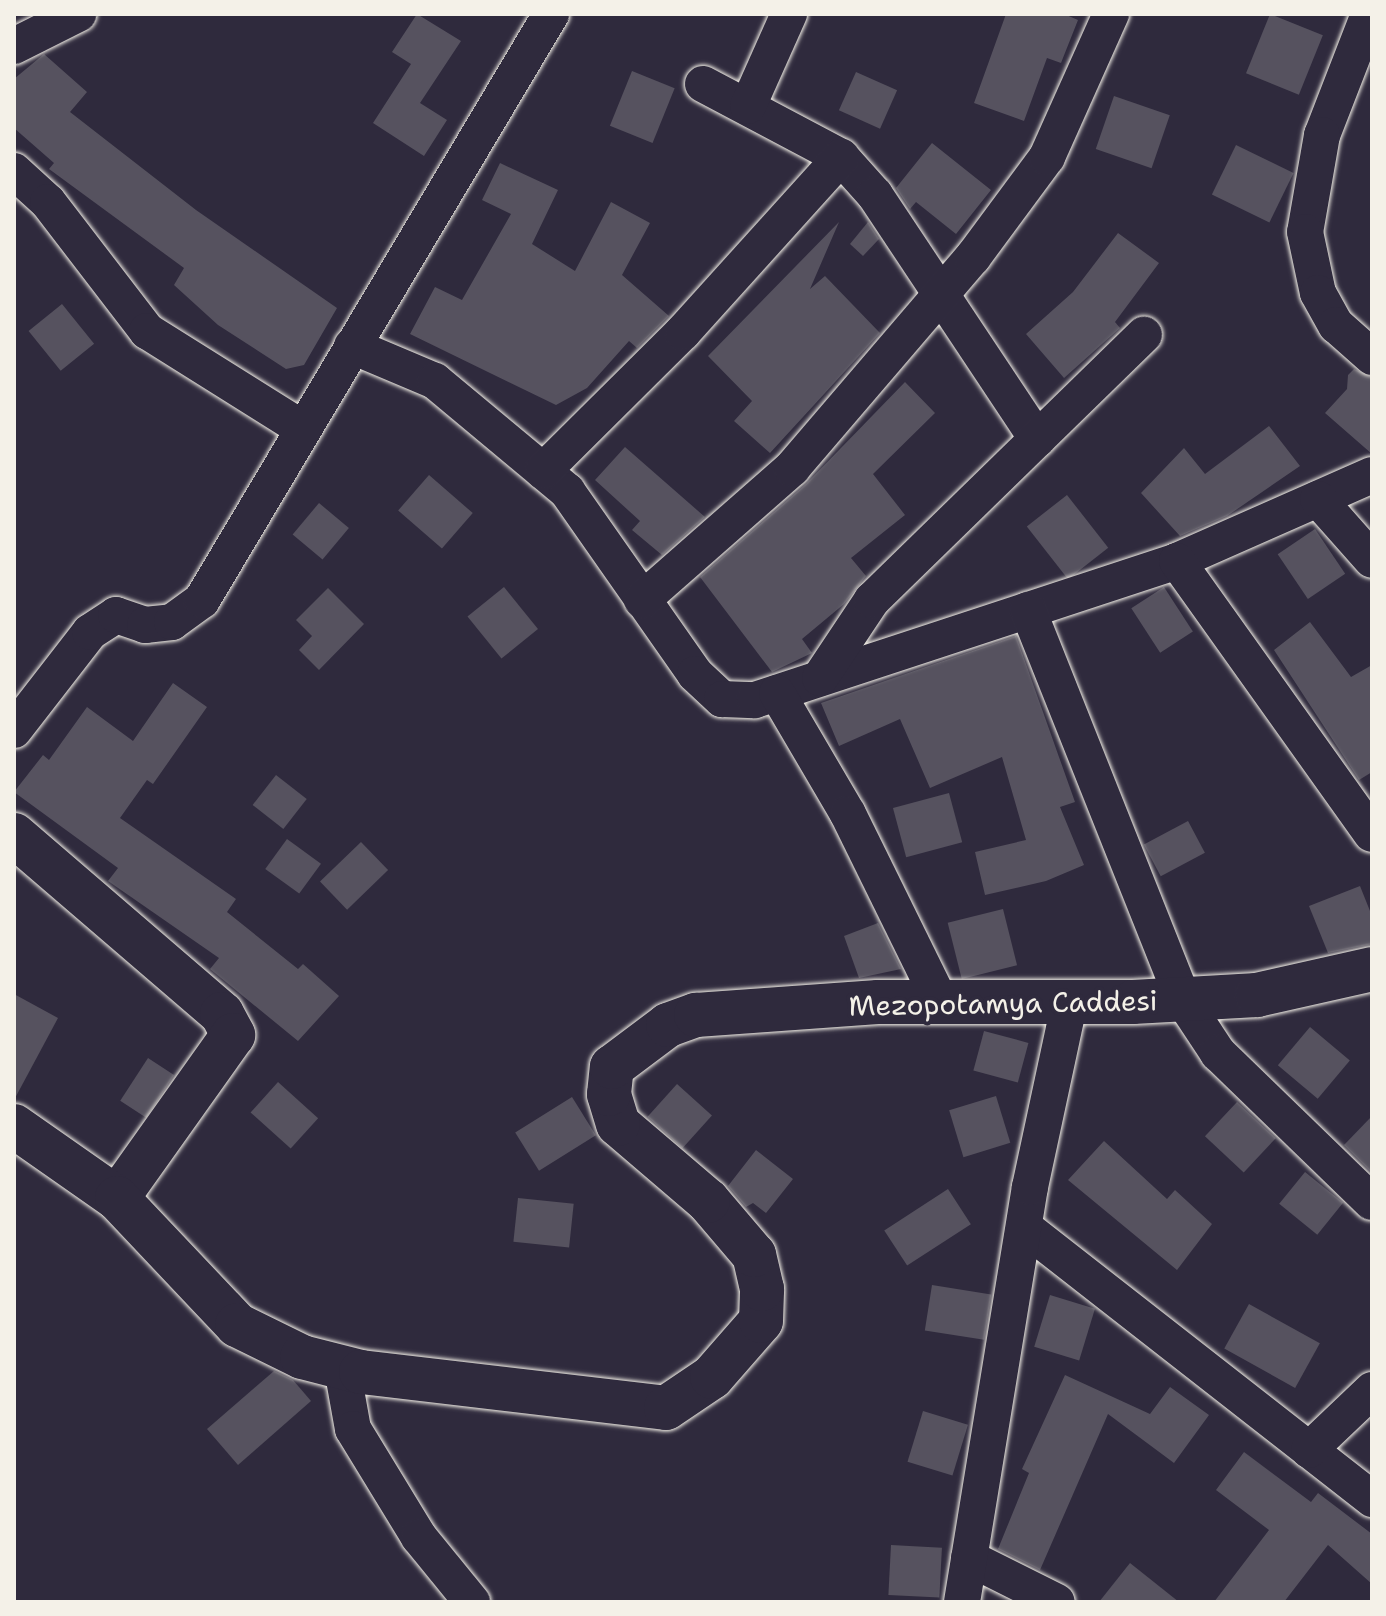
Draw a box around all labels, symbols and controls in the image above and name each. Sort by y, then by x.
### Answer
street label: Mezopotamya Caddesi [848,984,1158,1022]

